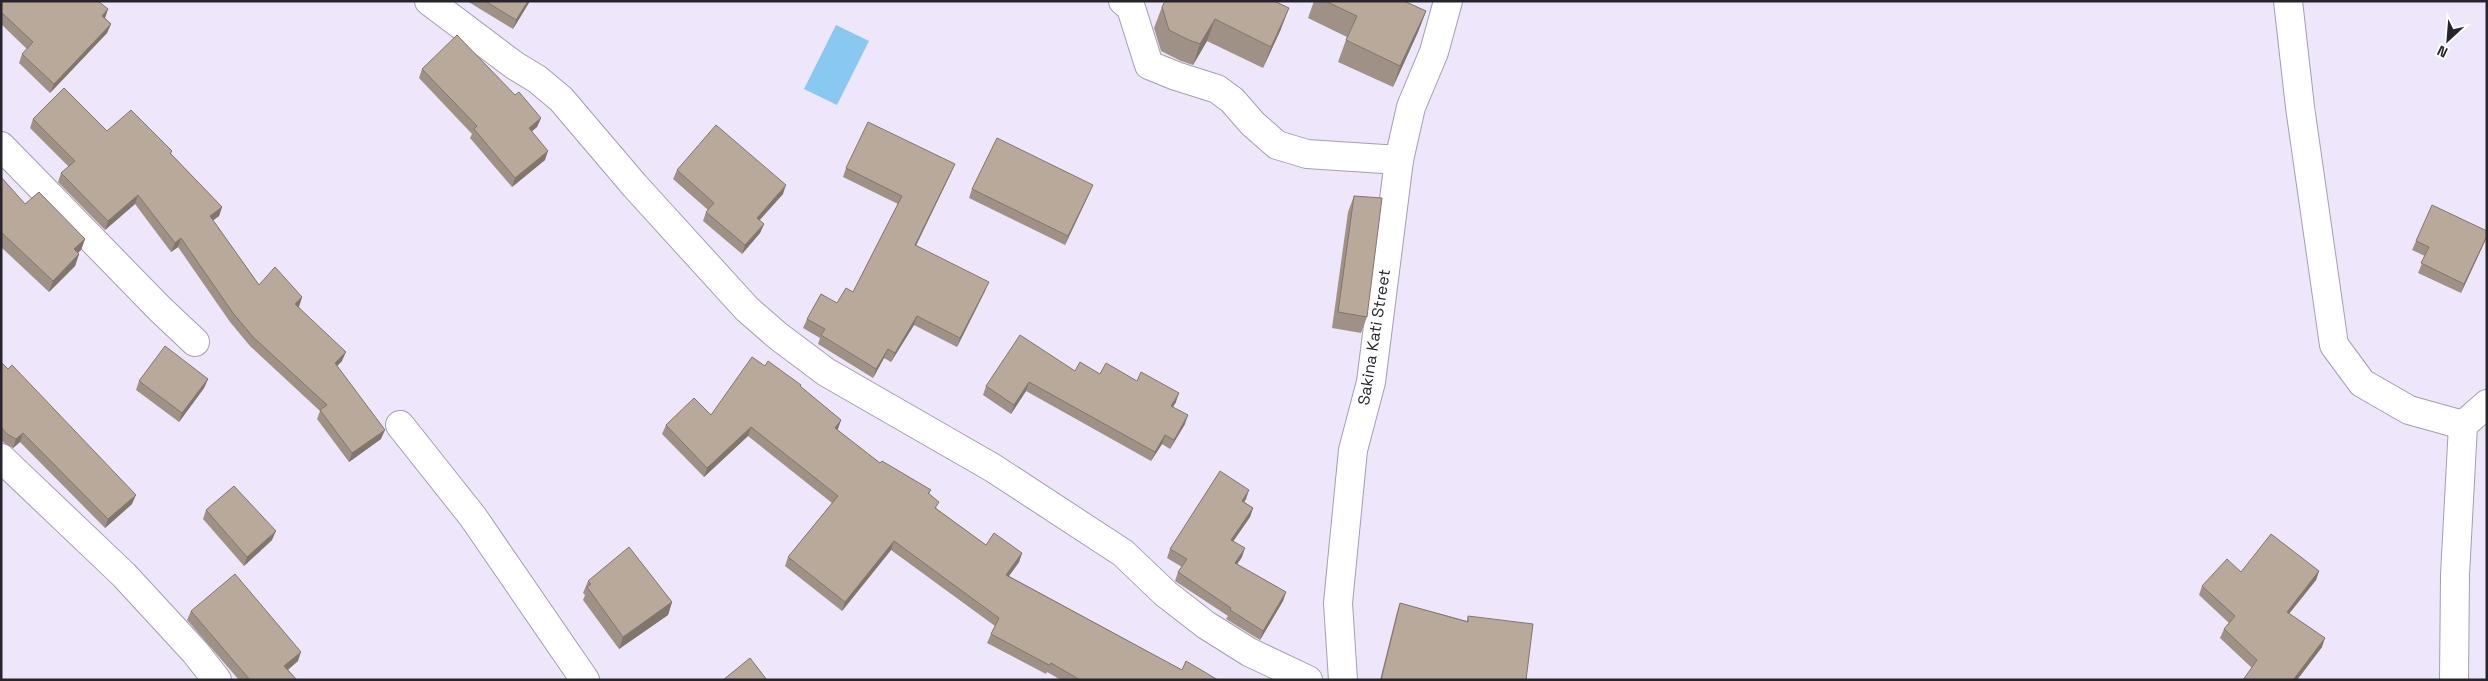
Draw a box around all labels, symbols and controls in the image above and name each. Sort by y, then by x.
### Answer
north arrow [2423,15,2473,65]
text: N [2434,42,2450,62]
street label: Sakina Kati Street [1353,268,1395,406]

